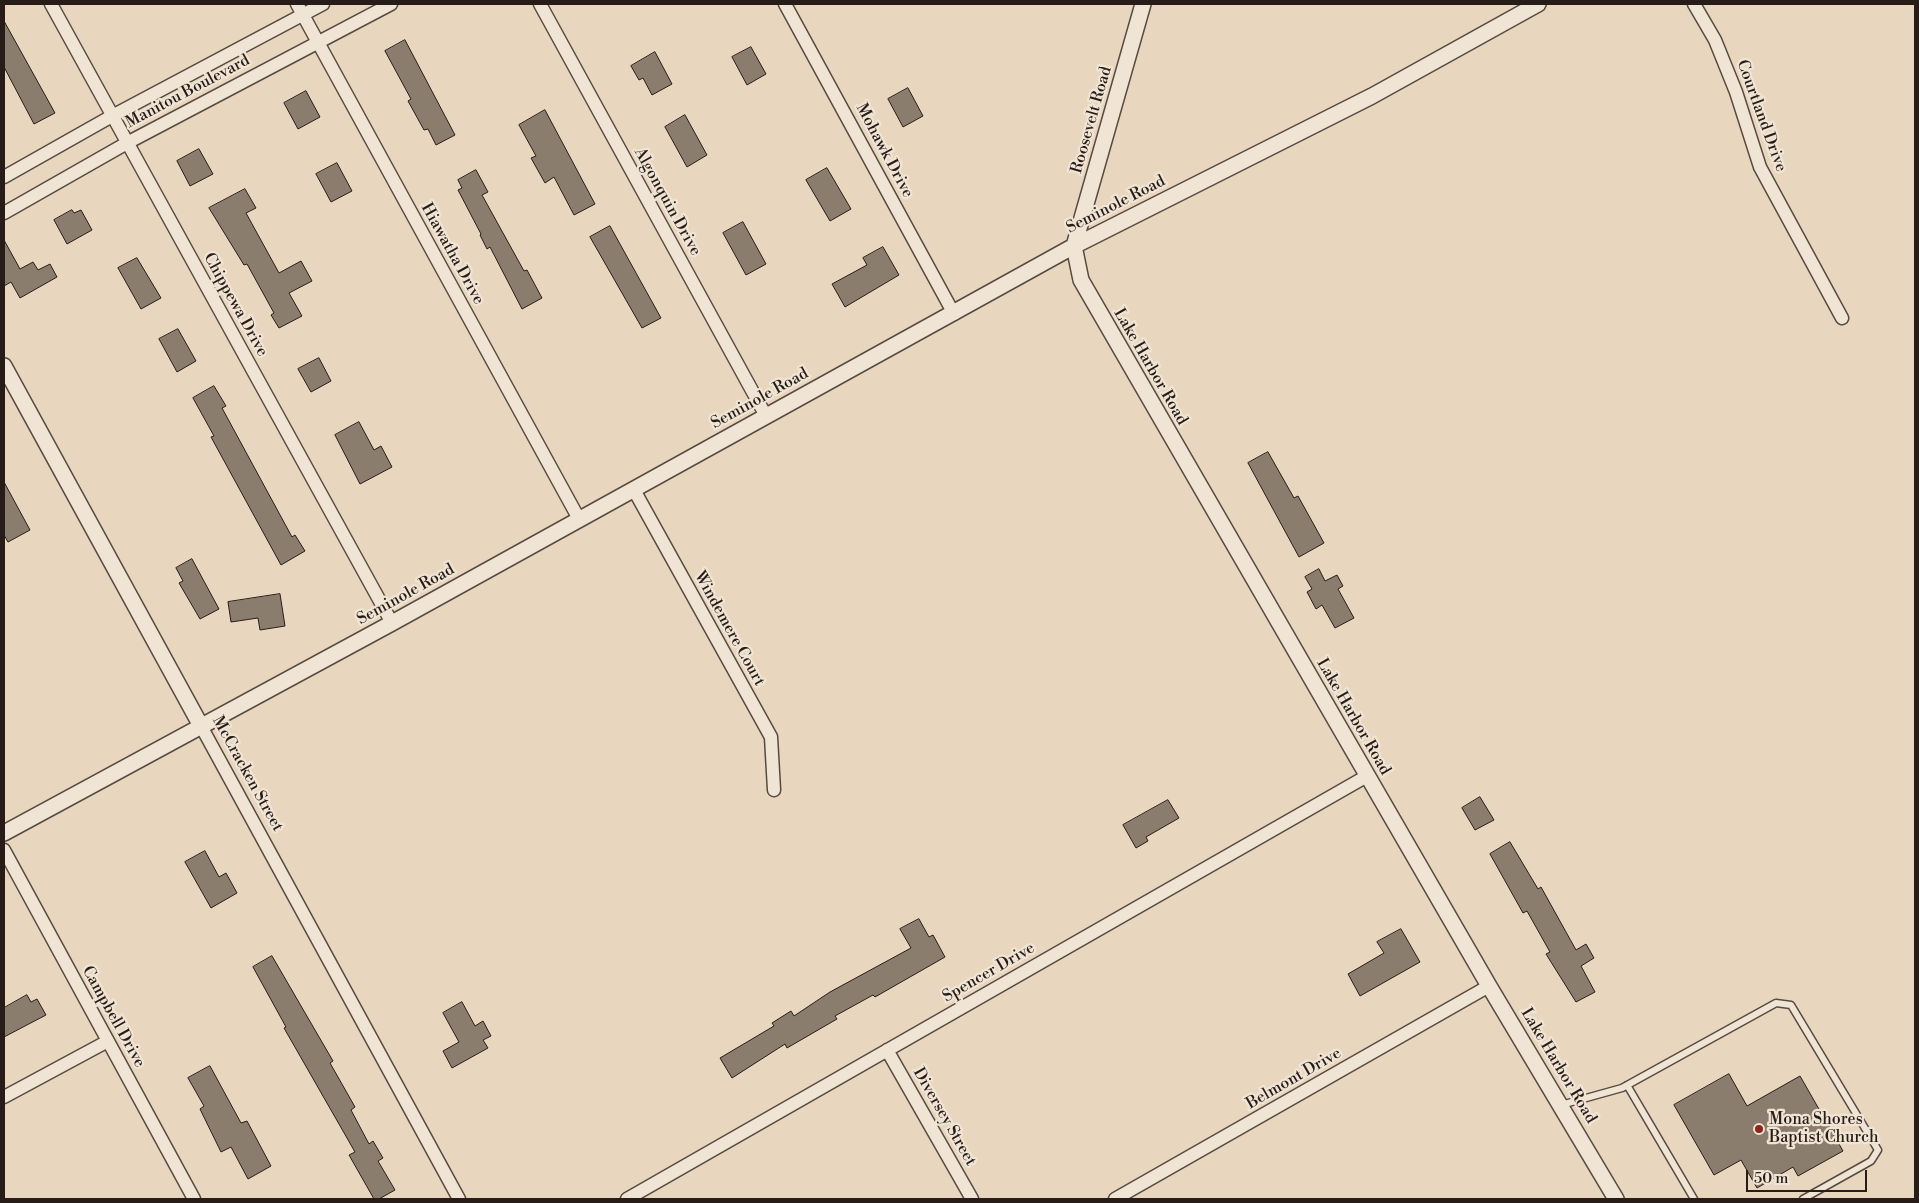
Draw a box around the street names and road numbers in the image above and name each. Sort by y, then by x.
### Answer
street label: Manitou Boulevard [123,51,253,133]
street label: Courtland Drive [1732,57,1790,175]
street label: Roosevelt Road [1068,64,1116,176]
street label: Mohawk Drive [851,101,917,201]
street label: Algonquin Drive [629,145,705,259]
street label: Seminole Road [1063,172,1169,238]
street label: Hiawatha Drive [416,200,488,308]
street label: Chippewa Drive [199,250,271,360]
street label: Lake Harbor Road [1109,305,1191,429]
street label: Seminole Road [708,364,812,434]
street label: Seminole Road [354,560,458,630]
street label: Windemere Court [690,568,768,690]
street label: Lake Harbor Road [1312,655,1394,779]
street label: McCracken Street [207,713,287,835]
street label: Spencer Drive [940,939,1038,1007]
street label: Campbell Drive [77,963,149,1071]
street label: Lake Harbor Road [1516,1005,1600,1127]
street label: Belmont Drive [1243,1044,1345,1114]
street label: Diversey Street [908,1065,980,1169]

